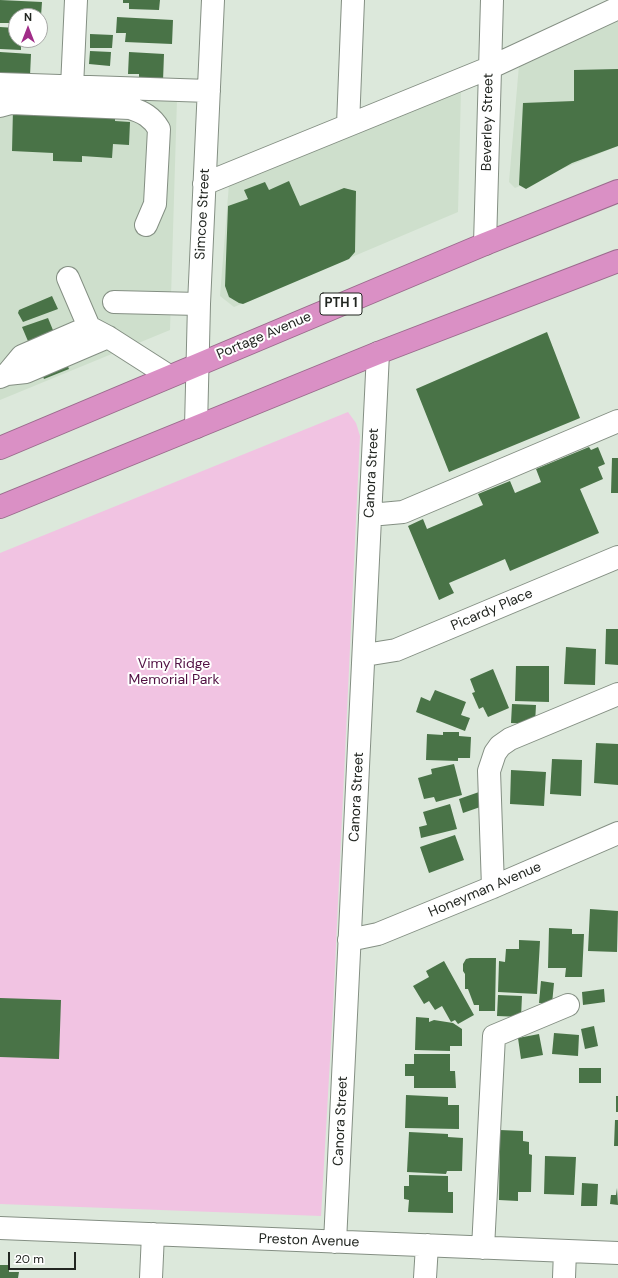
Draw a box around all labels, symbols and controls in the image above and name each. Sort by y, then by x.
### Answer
north arrow [8,8,48,48]
text: N [24,10,32,24]
street label: Beverley Street [479,73,497,171]
street label: Simcoe Street [192,168,214,260]
road number: PTH 1 [320,293,362,315]
street label: Portage Avenue [214,309,314,363]
street label: Canora Street [361,428,383,518]
street label: Picardy Place [449,585,535,635]
park label: Vimy Ridge Memorial Park [128,656,220,688]
street label: Canora Street [346,752,368,842]
street label: Honeyman Avenue [426,859,544,921]
street label: Canora Street [330,1076,352,1166]
street label: Preston Avenue [258,1231,360,1251]
scale bar [10,1244,78,1270]
text: 20 m [15,1251,44,1267]

